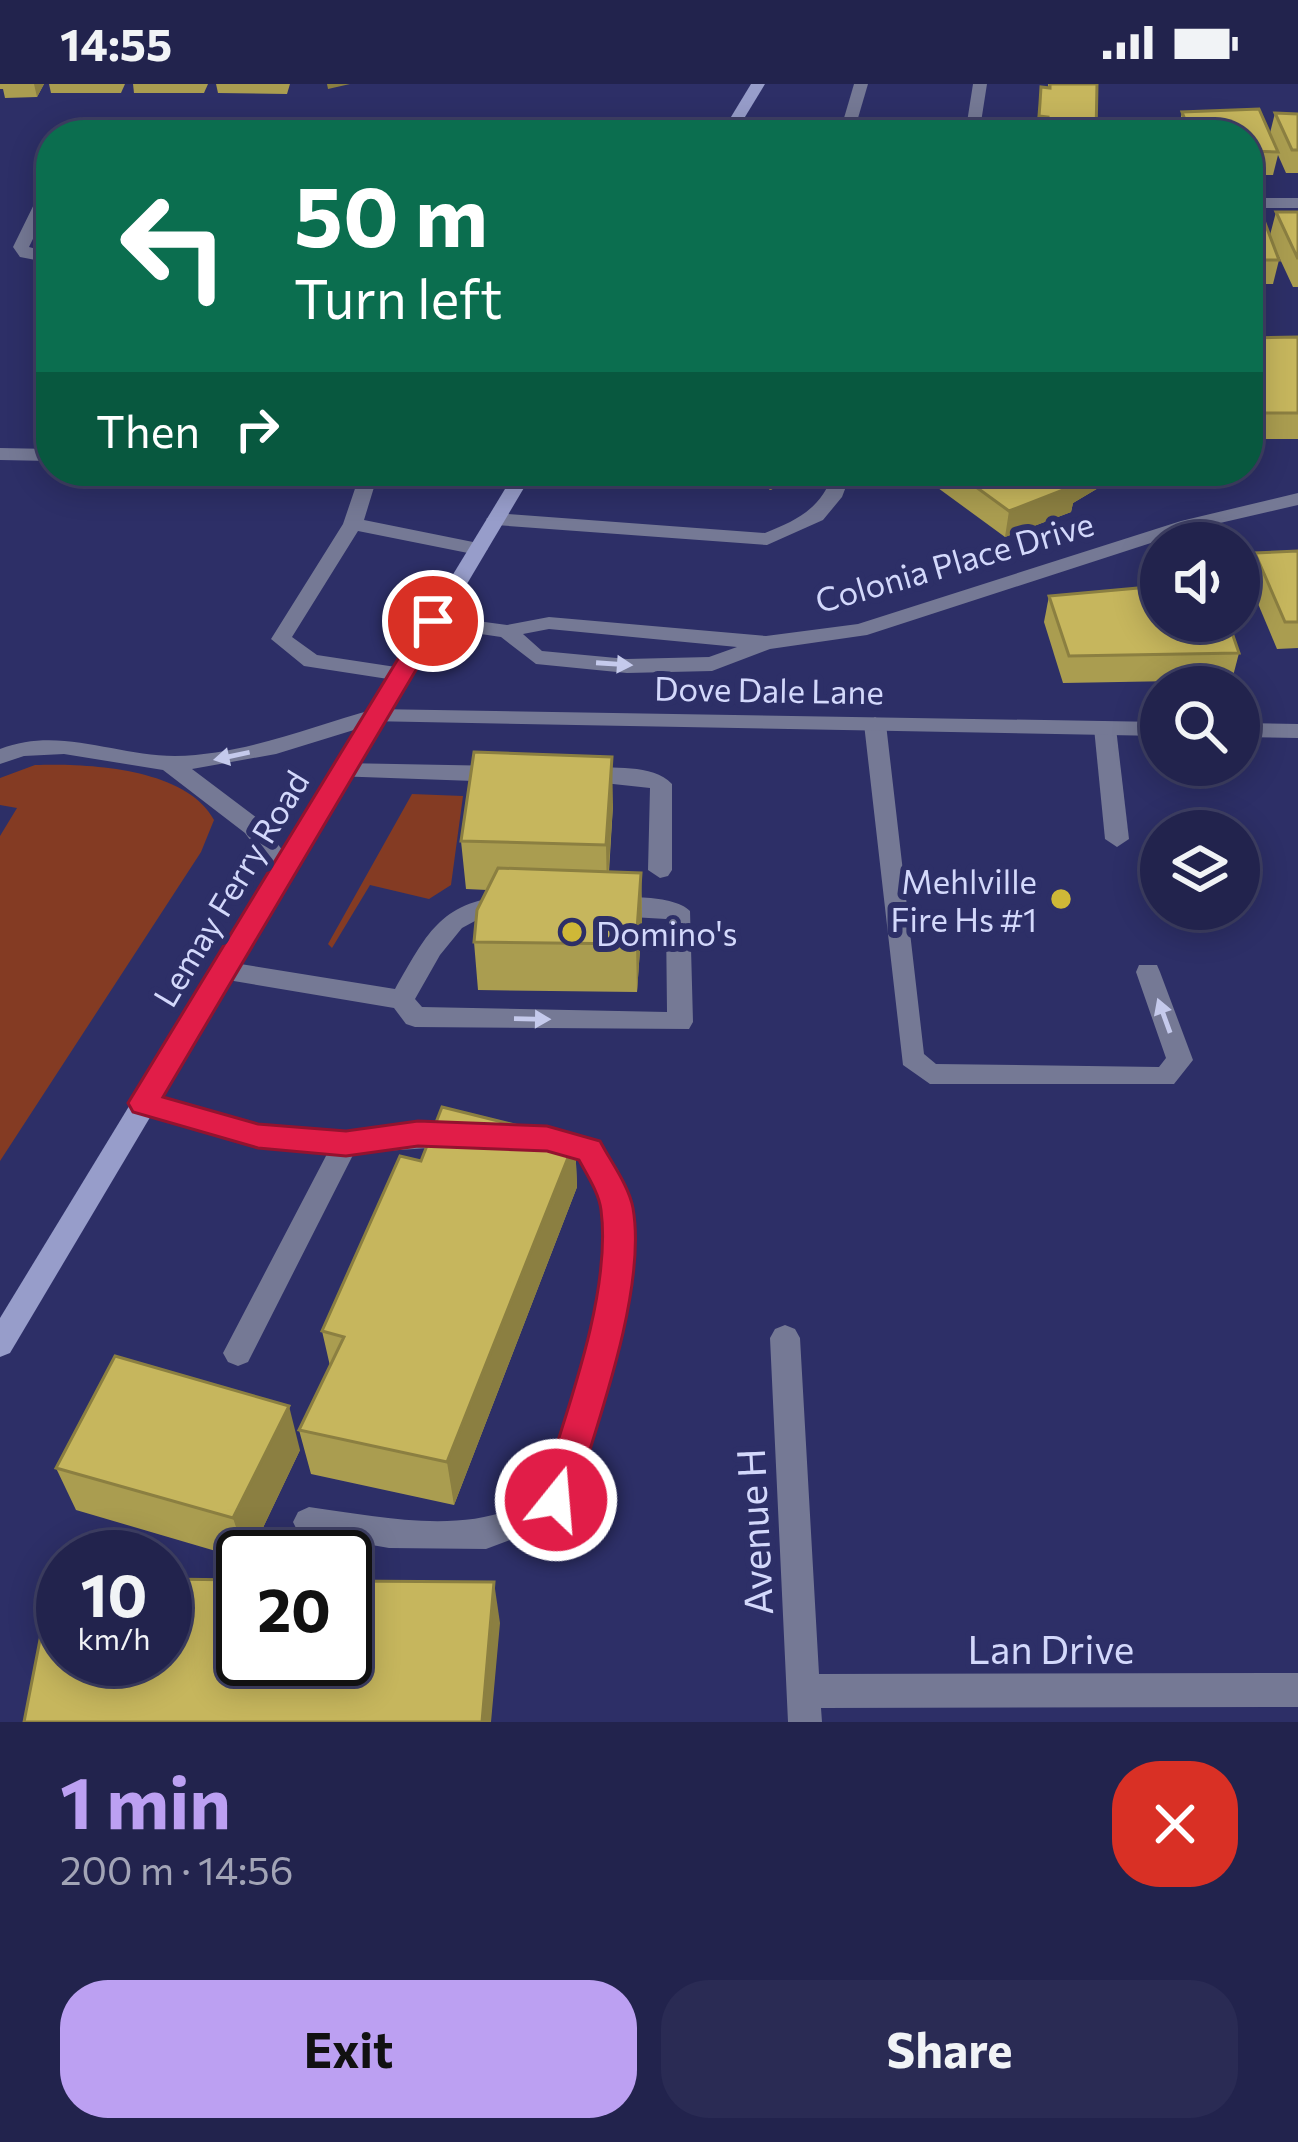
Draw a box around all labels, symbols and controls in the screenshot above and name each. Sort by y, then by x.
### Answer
text: 14:55 [60,15,172,70]
text: 50 m [294,162,488,264]
icon: left [96,168,252,324]
text: Turn left [294,264,502,330]
icon: right [224,396,290,462]
text: Then [96,402,200,457]
street label: Colonia Place Drive [810,502,1098,620]
map controls [1140,522,1260,930]
button: sound [1140,522,1260,642]
pin [382,570,484,672]
icon: arrive [400,588,466,654]
one-way arrow [596,655,633,674]
street label: Dove Dale Lane [654,666,884,712]
button: search [1140,666,1260,786]
one-way arrow [213,747,251,766]
street label: Lemay Ferry Road [143,763,317,1013]
button: layers [1140,810,1260,930]
place label: Mehlville Fire Hs #1 [891,860,1037,939]
marker: Mehlville Fire Hs #1 [1048,886,1074,912]
place label: Domino's [596,912,738,953]
marker: Domino's [559,919,585,945]
one-way arrow [1154,998,1172,1034]
one-way arrow [514,1010,552,1029]
position arrow [493,1437,619,1563]
street label: Avenue H [725,1447,781,1617]
speed limit sign: 20 [216,1530,372,1686]
text: 10 [80,1556,148,1629]
text: km/h [78,1619,150,1656]
street label: Lan Drive [968,1624,1134,1672]
text: 1 min [60,1756,231,1844]
button: close [1112,1761,1238,1887]
text: 200 m · 14:56 [60,1845,293,1893]
button: Exit [60,1980,637,2118]
button: Share [661,1980,1238,2118]

